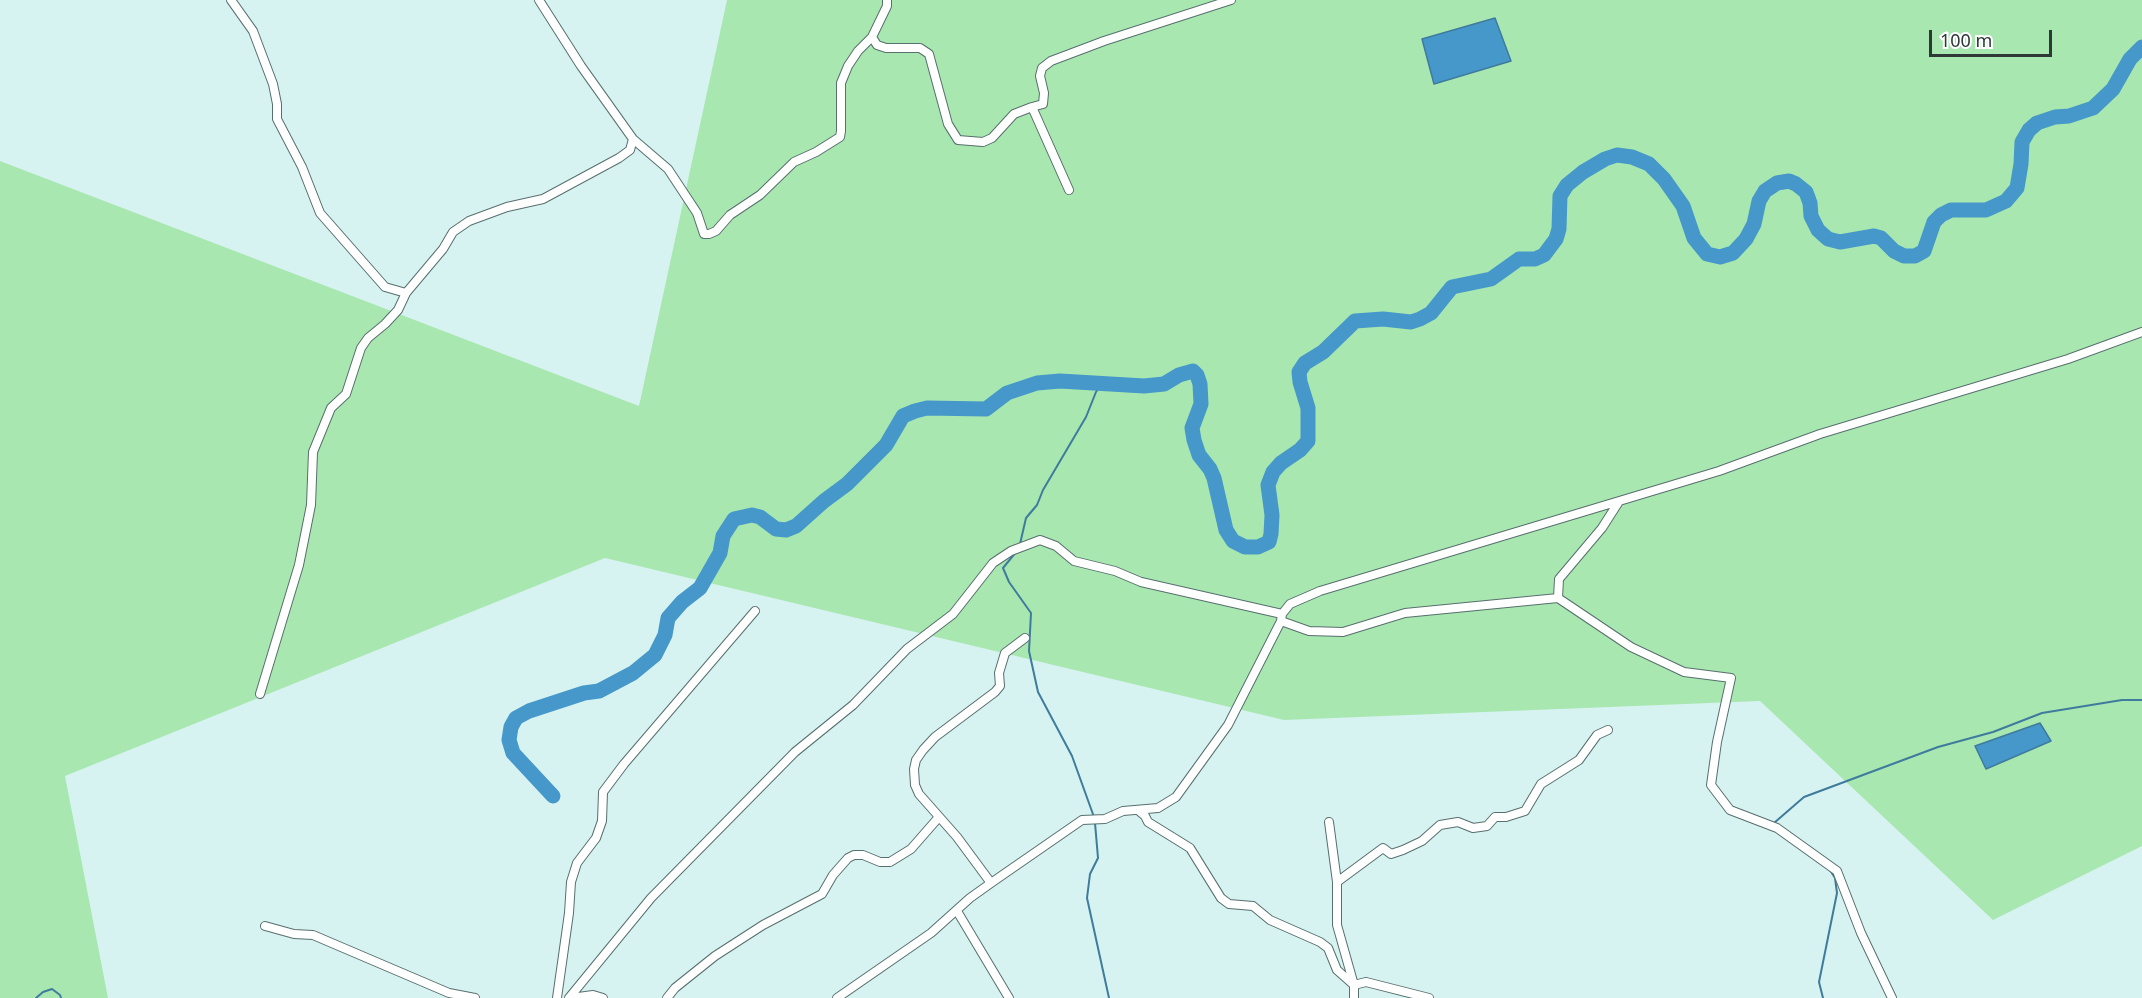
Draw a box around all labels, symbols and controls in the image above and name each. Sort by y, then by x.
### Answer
scale bar [1932,18,2055,56]
text: 100 m [1940,28,1992,52]

